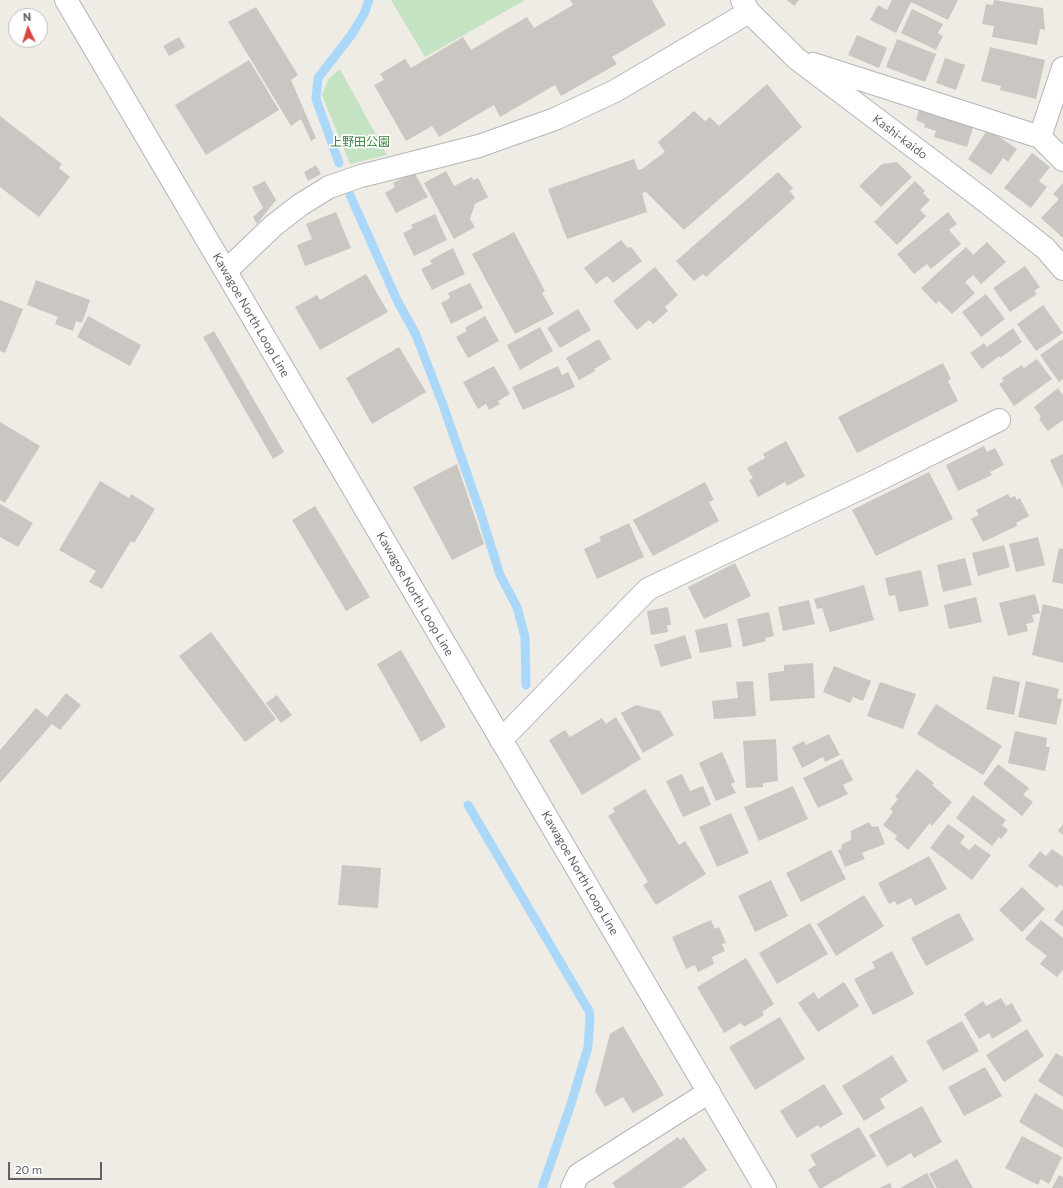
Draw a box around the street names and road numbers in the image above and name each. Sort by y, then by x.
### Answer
street label: Kashi-kaido [870,112,930,162]
street label: Kawagoe North Loop Line [210,250,292,380]
street label: Kawagoe North Loop Line [374,529,456,659]
street label: Kawagoe North Loop Line [539,808,621,938]

